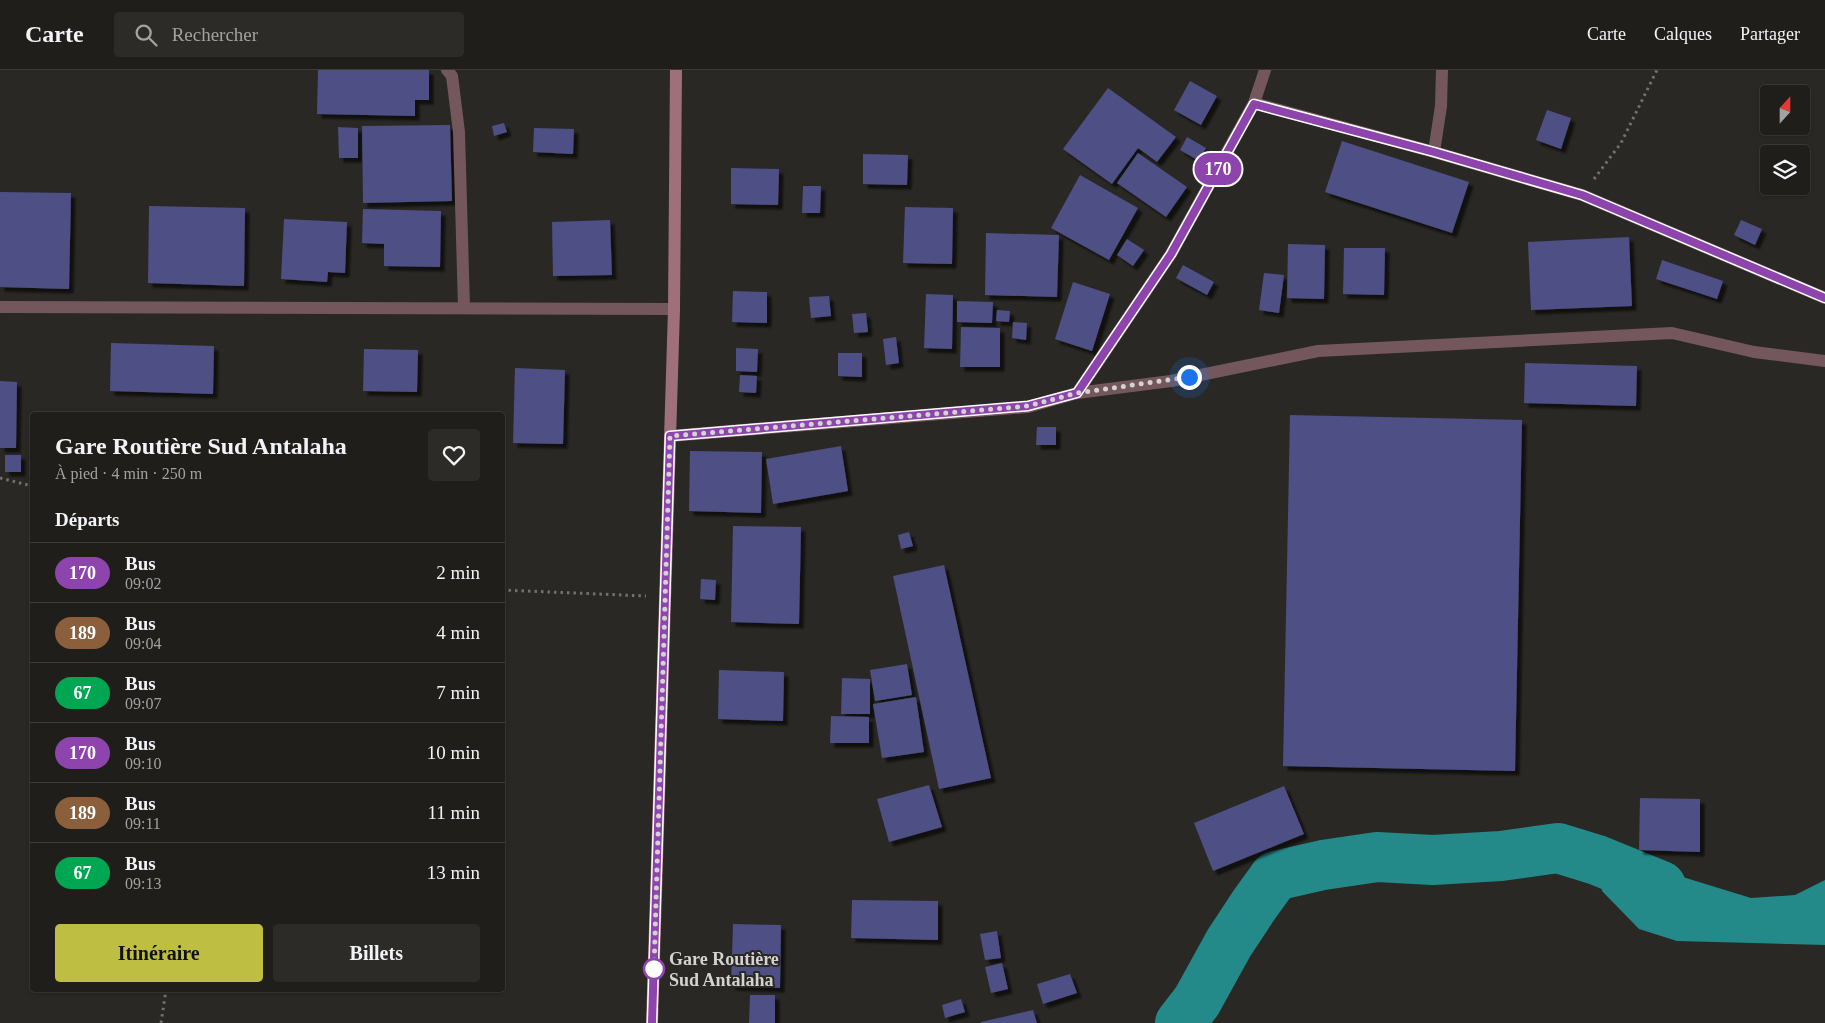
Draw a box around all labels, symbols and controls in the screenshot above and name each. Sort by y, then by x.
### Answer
search box [114,12,464,57]
text: Carte [25,21,84,47]
icon: search [132,21,160,49]
text: Rechercher [172,24,258,45]
text: Carte [1587,24,1626,44]
text: Calques [1654,24,1712,44]
text: Partager [1740,24,1800,44]
north arrow [1760,85,1810,135]
map controls [1760,85,1810,195]
button: layers [1760,145,1810,195]
line badge: 170 [1189,153,1247,185]
text: 170 [1205,159,1232,179]
your location [1177,365,1202,390]
button: heart [428,429,480,481]
text: Gare Routière Sud Antalaha [55,433,347,459]
text: À pied · 4 min · 250 m [55,465,202,482]
text: Départs [55,509,119,530]
text: Bus [125,553,156,574]
text: 2 min [436,562,480,583]
text: 170 [69,563,96,583]
text: 09:02 [125,575,161,592]
text: Bus [125,613,156,634]
text: 4 min [436,622,480,643]
text: 189 [69,623,96,643]
text: 09:04 [125,635,161,652]
text: Bus [125,673,156,694]
text: 7 min [436,682,480,703]
text: 67 [74,683,92,703]
text: 09:07 [125,695,161,712]
text: Bus [125,733,156,754]
text: 10 min [427,742,480,763]
text: 170 [69,743,96,763]
text: 09:10 [125,755,161,772]
text: Bus [125,793,156,814]
text: 11 min [427,802,480,823]
text: 189 [69,803,96,823]
text: 09:11 [125,815,161,832]
text: Bus [125,853,156,874]
text: 13 min [427,862,480,883]
text: 67 [74,863,92,883]
text: 09:13 [125,875,161,892]
button: Itinéraire [55,924,263,982]
button: Billets [273,924,480,982]
place label: Gare Routière Sud Antalaha [669,949,779,990]
marker: Gare Routière Sud Antalaha [643,958,665,980]

